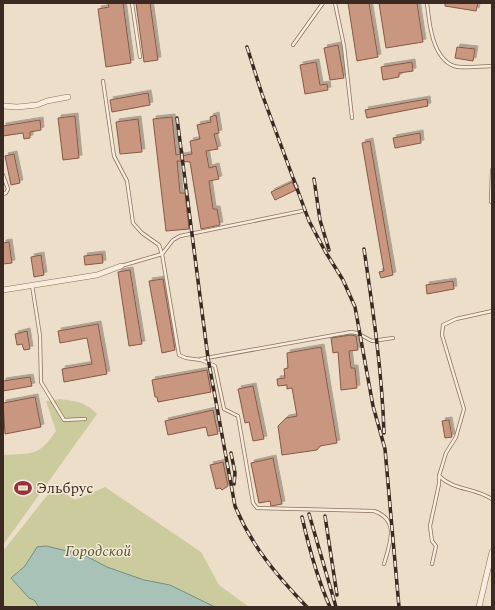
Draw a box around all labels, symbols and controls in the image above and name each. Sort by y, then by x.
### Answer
place label: Эльбрус [36,477,93,500]
sports icon: Эльбрус [13,478,33,498]
park label: Городской [65,540,131,563]

